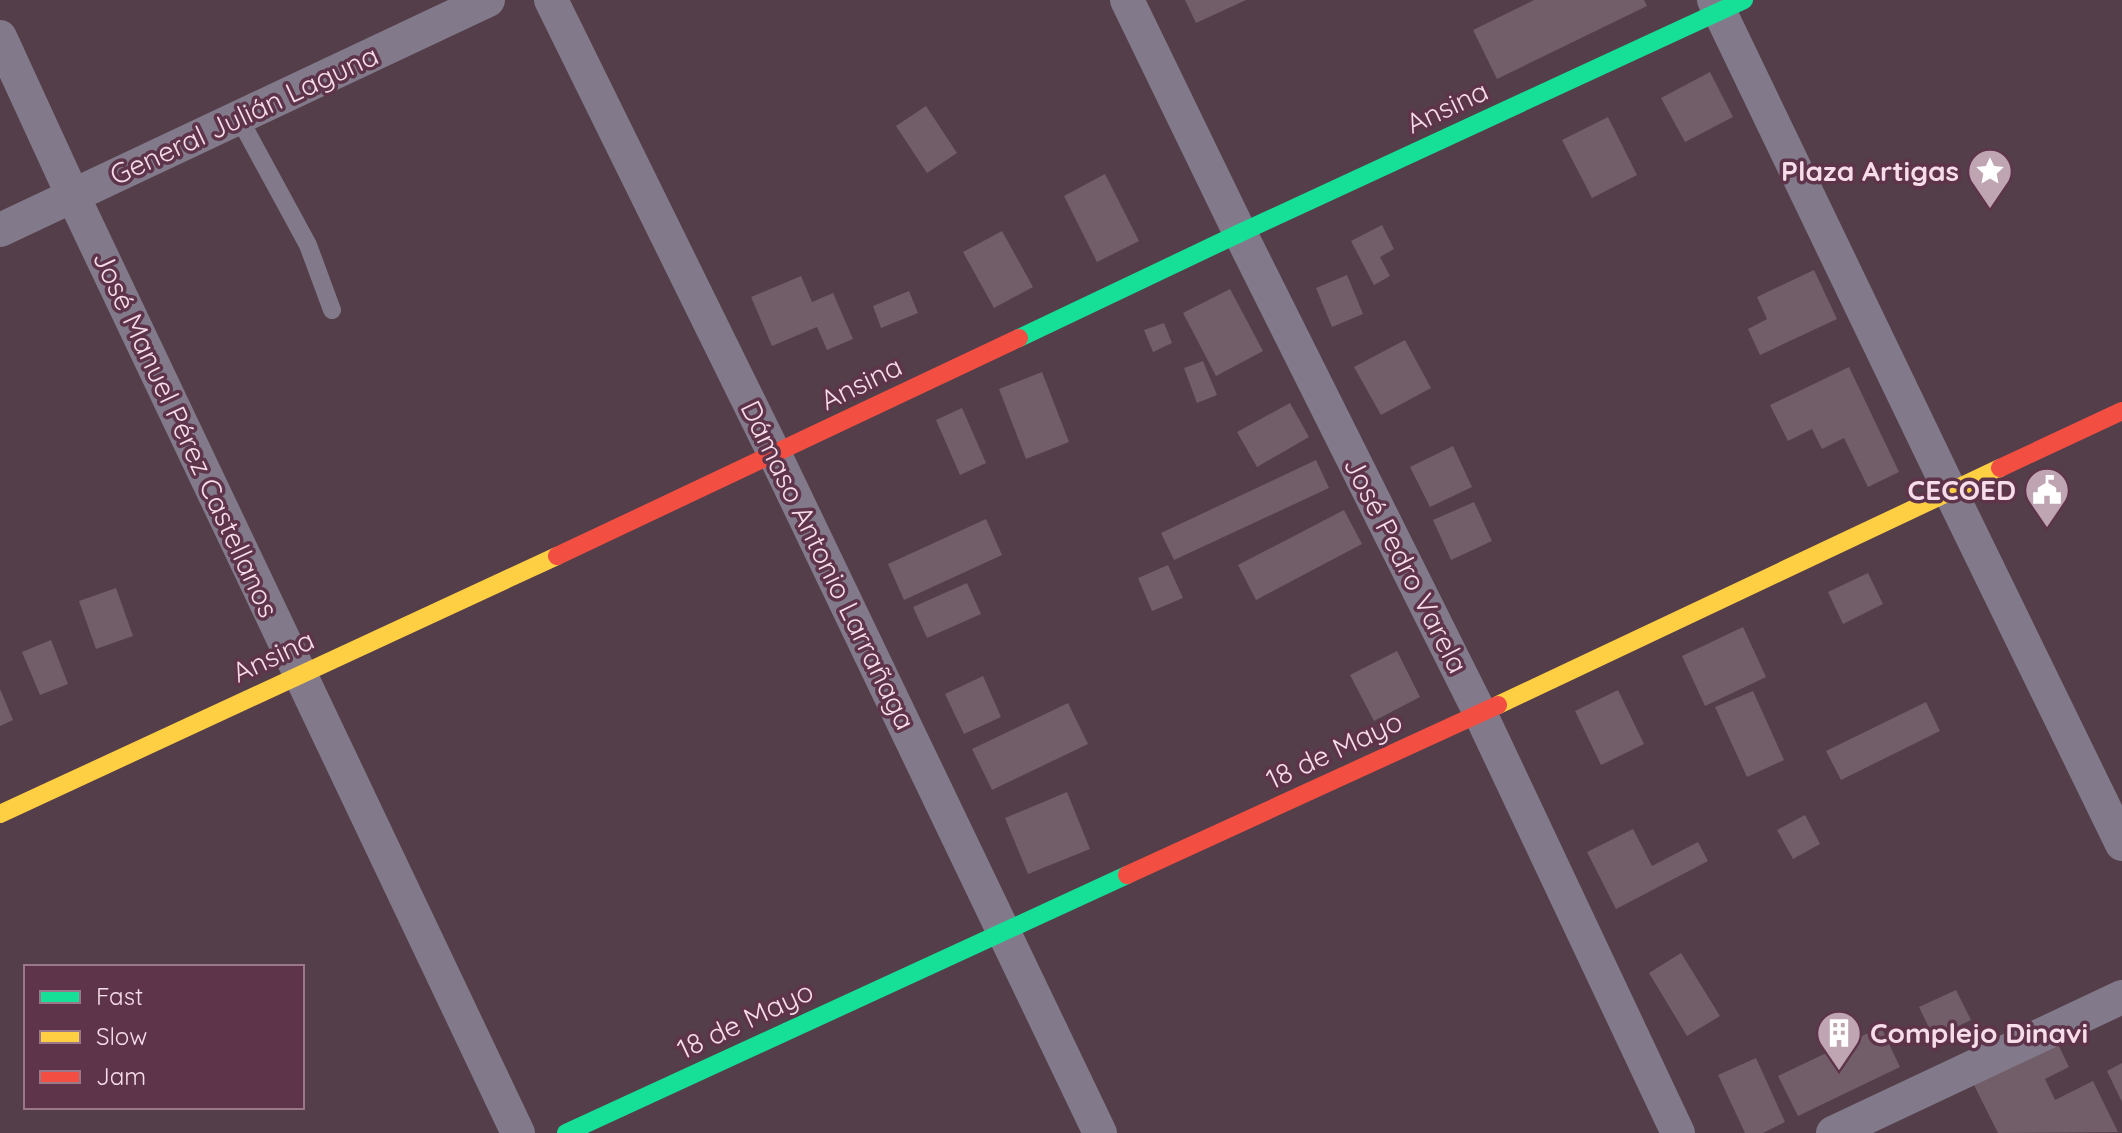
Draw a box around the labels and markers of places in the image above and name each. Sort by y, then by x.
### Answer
place icon: Plaza Artigas [1966,147,2014,210]
place label: Plaza Artigas [1781,153,1959,188]
public building icon: CECOED [2023,466,2071,529]
place label: CECOED [1908,472,2016,507]
building icon: Complejo Dinavi [1815,1009,1863,1072]
place label: Complejo Dinavi [1870,1015,2088,1050]

